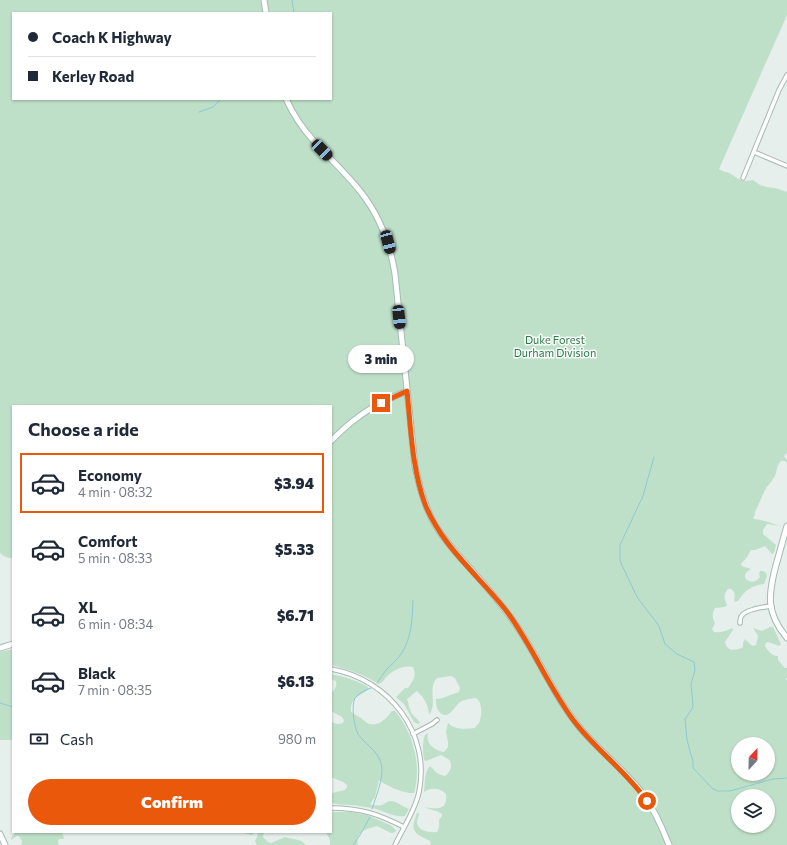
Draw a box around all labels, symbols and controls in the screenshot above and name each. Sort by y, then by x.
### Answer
text: Coach K Highway [52,28,172,46]
text: Kerley Road [52,67,134,85]
car [309,137,335,163]
car [379,229,397,255]
car [392,304,406,330]
park label: Duke Forest Durham Division [514,333,596,359]
callout: 3 min [348,345,414,373]
text: 3 min [365,351,397,367]
route end [372,394,390,412]
text: Choose a ride [28,418,139,440]
icon: car [30,465,66,501]
text: Economy [78,466,142,484]
text: $3.94 [274,474,314,492]
text: 4 min · 08:32 [78,484,153,500]
icon: car [30,531,66,567]
text: Comfort [78,532,138,550]
text: $5.33 [275,540,314,558]
text: 5 min · 08:33 [78,550,152,566]
icon: car [30,597,66,633]
text: XL [78,598,97,616]
text: $6.71 [277,606,314,624]
text: 6 min · 08:34 [78,616,153,632]
icon: car [30,663,66,699]
text: Black [78,664,116,682]
text: $6.13 [277,672,314,690]
text: 7 min · 08:35 [78,682,152,698]
icon: cash [28,728,50,750]
text: Cash [60,730,94,748]
text: 980 m [278,731,316,747]
north arrow [731,737,775,781]
map controls [731,737,775,833]
button: Confirm [28,779,316,825]
button: layers [731,789,775,833]
route start [638,792,656,810]

